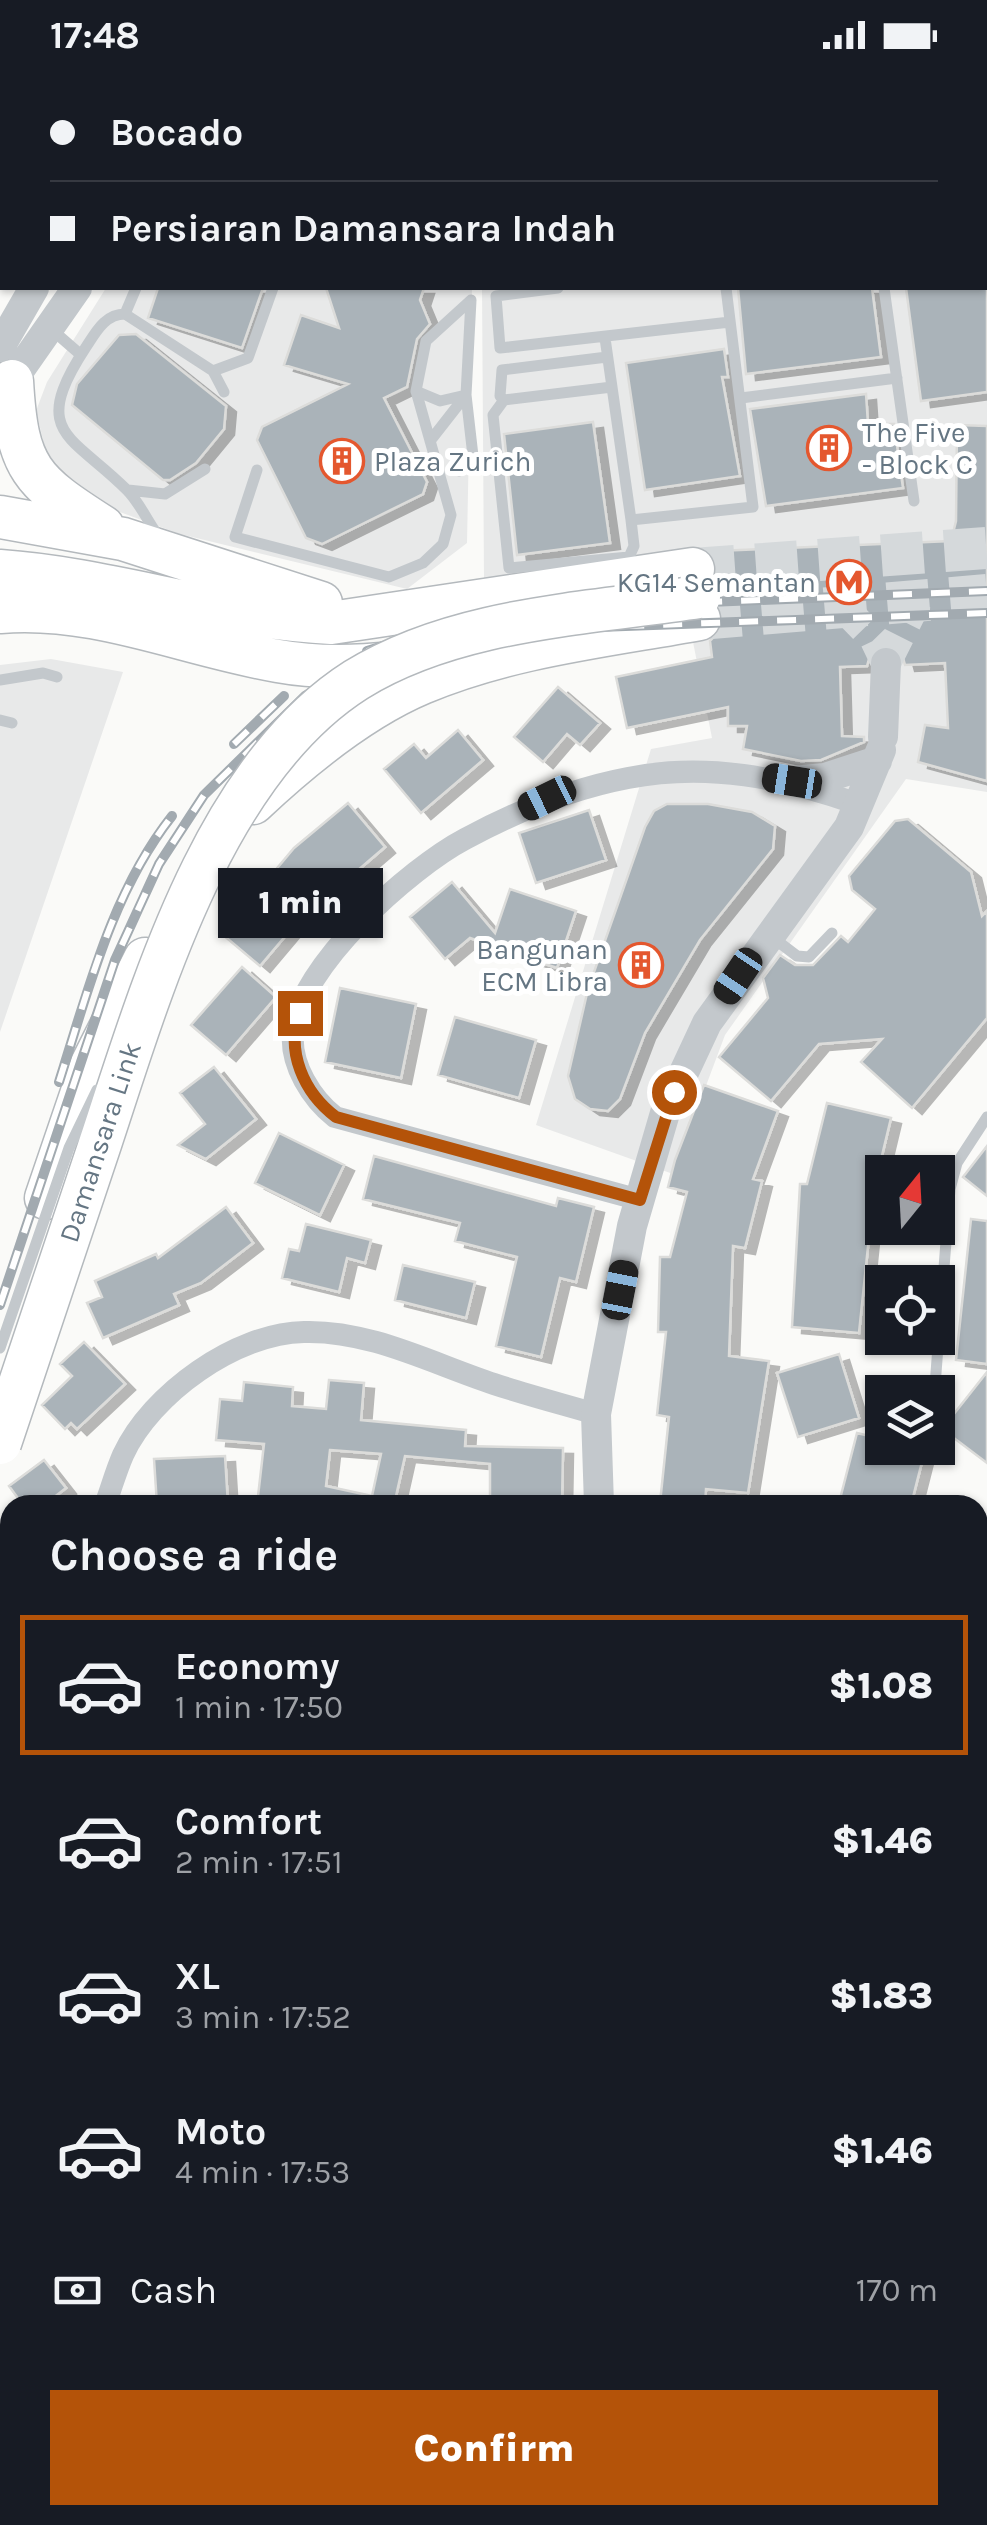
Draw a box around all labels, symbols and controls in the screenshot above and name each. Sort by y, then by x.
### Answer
text: 17:48 [50,13,140,58]
text: Bocado [110,110,243,155]
text: Persiaran Damansara Indah [110,206,616,251]
place label: The Five - Block C [862,416,973,481]
building icon: The Five - Block C [806,425,852,471]
building icon: Plaza Zurich [319,438,365,484]
place label: Plaza Zurich [374,445,531,478]
metro station icon: KG14 Semantan [826,559,872,605]
place label: KG14 Semantan [617,566,816,599]
car [760,761,824,801]
car [513,771,581,825]
callout: 1 min [218,868,382,938]
text: 1 min [259,884,342,921]
place label: Bangunan ECM Libra [476,933,608,998]
building icon: Bangunan ECM Libra [618,942,664,988]
car [709,943,767,1009]
route end [278,991,323,1036]
street label: Damansara Link [52,1038,148,1246]
route start [652,1070,697,1115]
north arrow [865,1155,955,1245]
map controls [865,1155,955,1465]
car [600,1258,640,1322]
button: locate [865,1265,955,1355]
button: layers [865,1375,955,1465]
text: Choose a ride [50,1529,338,1581]
icon: car [55,1640,145,1730]
text: Economy [175,1644,339,1689]
text: $1.08 [829,1663,933,1708]
text: 1 min · 17:50 [175,1689,343,1726]
icon: car [55,1795,145,1885]
text: Comfort [175,1799,322,1844]
text: $1.46 [832,1818,933,1863]
text: 2 min · 17:51 [175,1844,342,1881]
icon: car [55,1950,145,2040]
text: XL [175,1954,220,1999]
text: $1.83 [830,1973,933,2018]
text: 3 min · 17:52 [175,1999,351,2036]
icon: car [55,2105,145,2195]
text: Moto [175,2109,266,2154]
text: $1.46 [832,2128,933,2173]
text: 4 min · 17:53 [175,2154,350,2191]
icon: cash [50,2263,105,2318]
text: Cash [130,2268,217,2313]
text: 170 m [856,2272,938,2309]
button: Confirm [50,2390,938,2505]

